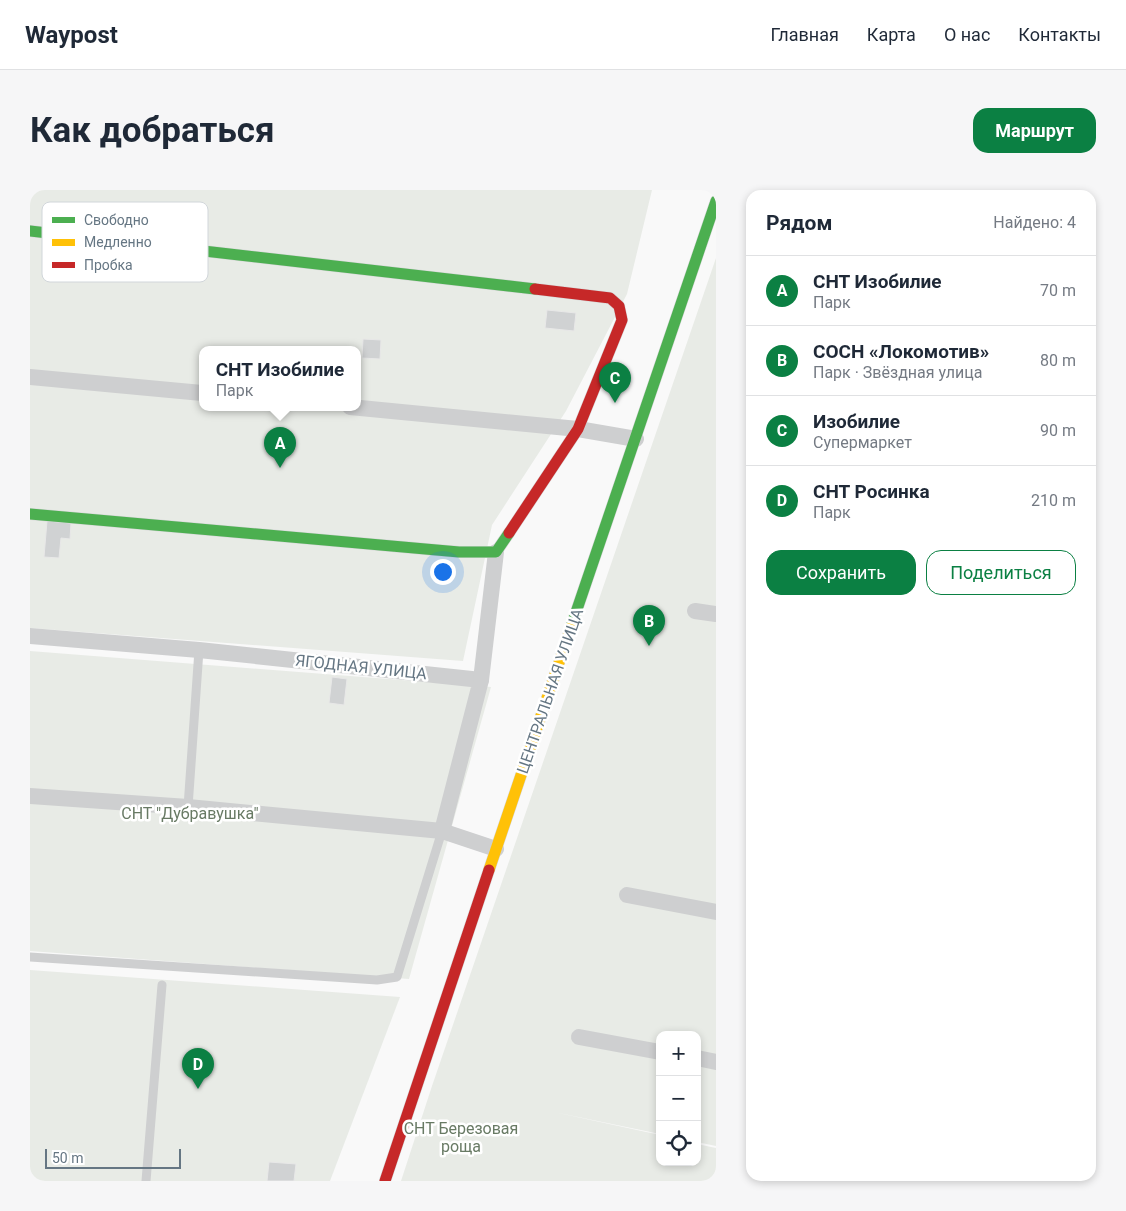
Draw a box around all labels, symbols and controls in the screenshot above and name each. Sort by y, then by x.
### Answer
text: Waypost [25,21,118,49]
text: Главная [770,24,839,45]
text: Карта [867,24,916,45]
text: О нас [944,24,990,45]
text: Контакты [1018,24,1101,45]
button: Маршрут [973,108,1096,153]
text: Как добраться [30,110,275,151]
legend [42,202,208,282]
text: Рядом [766,211,832,235]
text: Свободно [84,212,149,228]
text: Найдено: 4 [993,213,1076,232]
text: Медленно [84,234,152,250]
text: Пробка [84,257,133,273]
text: СНТ Изобилие [813,270,942,293]
text: A [777,281,787,300]
text: 70 m [1040,281,1076,300]
text: Парк [813,293,851,312]
text: СОСН «Локомотив» [813,340,989,363]
popup [199,346,361,411]
text: B [777,351,787,370]
text: 80 m [1040,351,1076,370]
text: СНТ Изобилие [216,358,344,381]
pin: C [599,362,631,403]
text: Парк · Звёздная улица [813,363,982,382]
text: Парк [216,381,253,400]
text: Изобилие [813,410,900,433]
text: C [777,421,787,440]
text: 90 m [1040,421,1076,440]
pin: A [264,427,296,468]
text: Супермаркет [813,433,912,452]
text: СНТ Росинка [813,480,930,503]
text: D [777,491,787,510]
text: 210 m [1031,491,1076,510]
text: Парк [813,503,851,522]
button: Сохранить [766,550,916,595]
button: Поделиться [926,550,1076,595]
your location [430,559,456,585]
street label: ЦЕНТРАЛЬНАЯ УЛИЦА [513,605,587,776]
pin: B [633,605,665,646]
street label: ЯГОДНАЯ УЛИЦА [294,651,428,683]
park label: СНТ "Дубравушка" [121,804,259,823]
map controls [656,1031,701,1166]
button: + [656,1031,701,1076]
pin: D [182,1048,214,1089]
button: − [656,1076,701,1121]
park label: СНТ Березовая роща [404,1119,518,1156]
button: locate [656,1121,701,1166]
scale bar [45,1146,181,1169]
text: 50 m [52,1150,84,1166]

